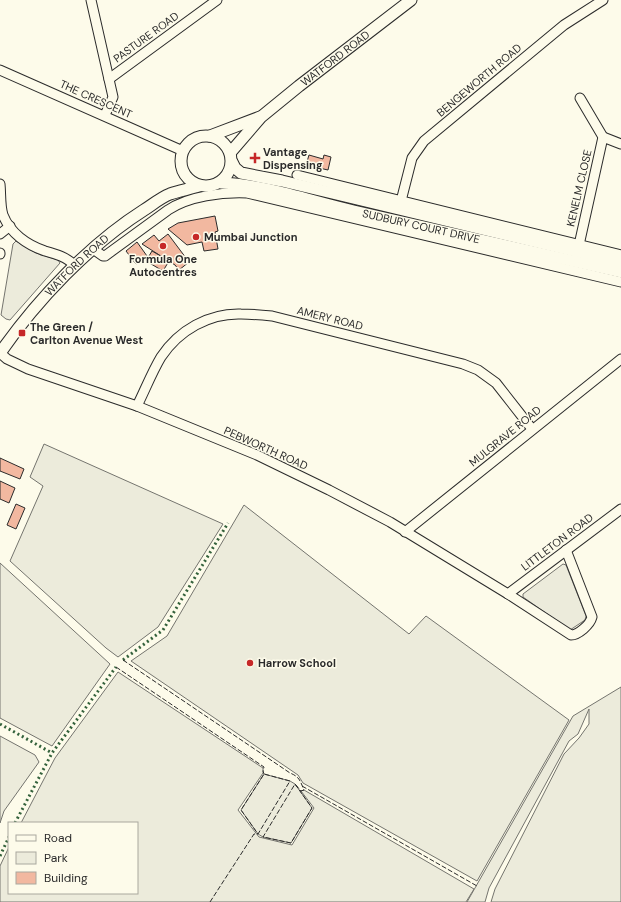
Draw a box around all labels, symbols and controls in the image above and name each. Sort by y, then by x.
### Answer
street label: PASTURE ROAD [111,8,182,65]
street label: WATFORD ROAD [298,27,373,89]
street label: BENGEWORTH ROAD [434,40,525,120]
street label: THE CRESCENT [58,77,134,121]
place label: Vantage Dispensing [263,145,323,172]
street label: KENELM CLOSE [563,148,595,228]
marker: Vantage Dispensing [250,153,260,163]
street label: SUDBURY COURT DRIVE [361,206,481,246]
place label: Mumbai Junction [204,230,298,244]
street label: WATFORD ROAD [42,231,112,299]
marker: Mumbai Junction [191,232,201,242]
marker: Formula One Autocentres [158,241,168,251]
place label: Formula One Autocentres [129,252,197,279]
street label: AMERY ROAD [295,303,365,333]
place label: The Green / Carlton Avenue West [30,320,143,347]
marker: The Green / Carlton Avenue West [17,328,27,338]
street label: MULGRAVE ROAD [466,402,544,469]
street label: PEBWORTH ROAD [222,423,311,473]
street label: LITTLETON ROAD [518,510,596,574]
place label: Harrow School [258,656,336,670]
marker: Harrow School [245,658,255,668]
legend [8,822,138,894]
text: Road [44,830,72,846]
text: Park [44,850,68,866]
text: Building [44,870,88,886]

